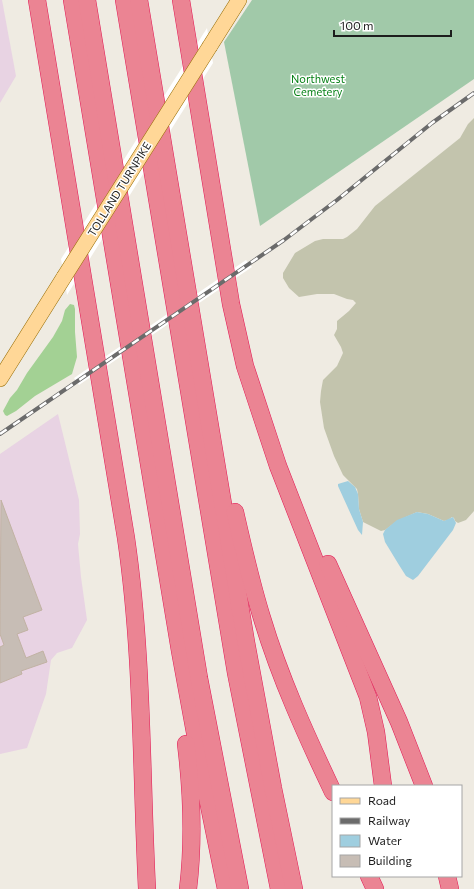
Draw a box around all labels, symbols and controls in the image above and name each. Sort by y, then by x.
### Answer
scale bar [334,12,451,38]
text: 100 m [340,18,374,32]
park label: Northwest Cemetery [291,72,345,98]
street label: TOLLAND TURNPIKE [85,139,153,239]
legend [332,785,462,877]
text: Road [368,793,396,807]
text: Railway [368,813,410,827]
text: Water [368,833,402,847]
text: Building [368,853,412,867]

